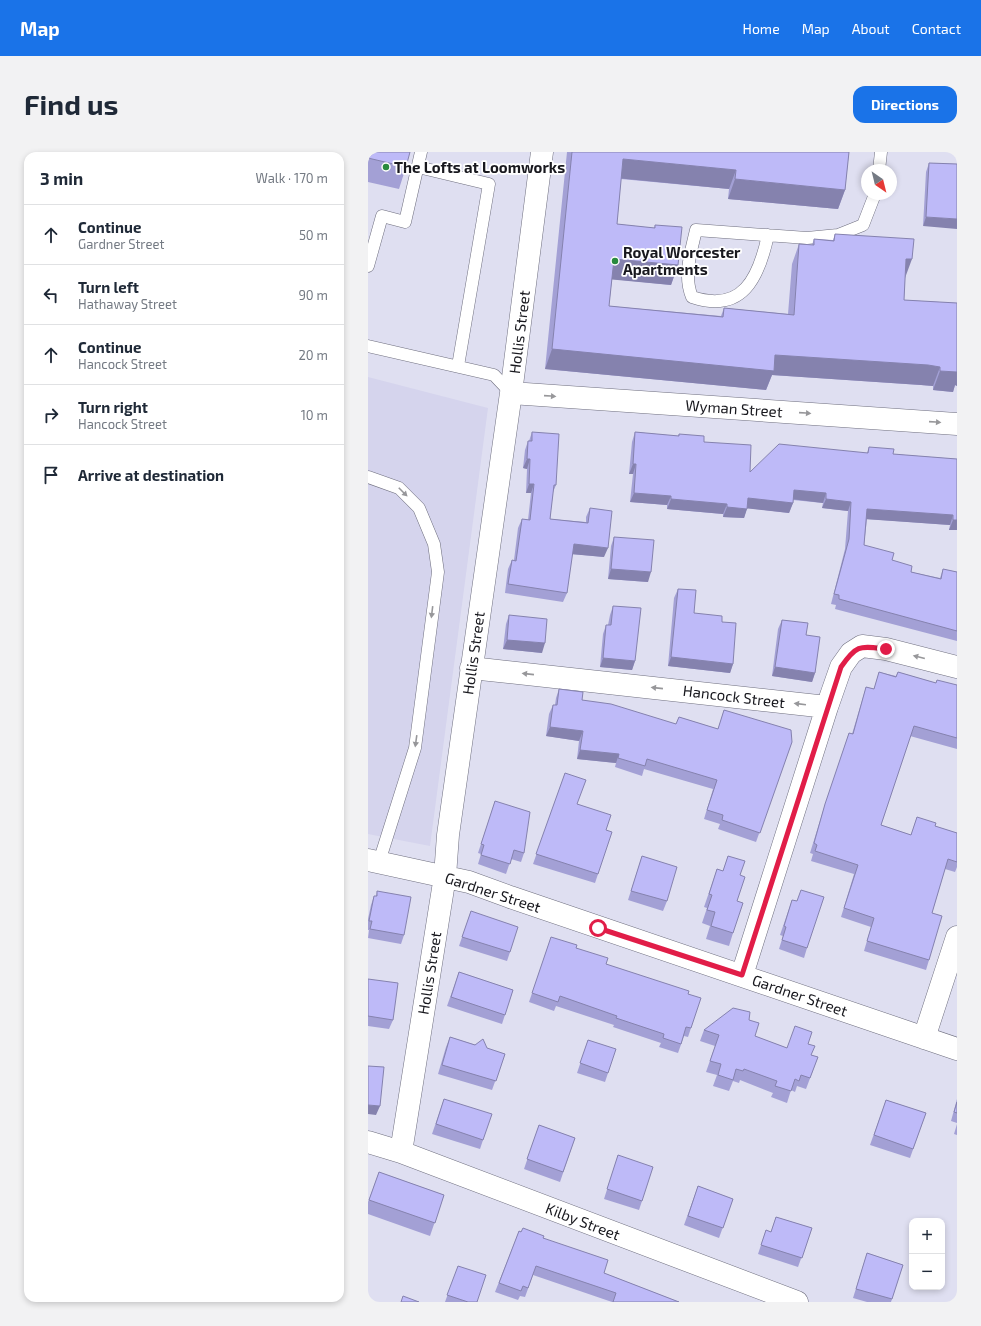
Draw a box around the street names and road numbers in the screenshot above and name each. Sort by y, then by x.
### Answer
street label: Hollis Street [505,289,533,375]
street label: Wyman Street [685,396,783,420]
street label: Hollis Street [458,610,488,696]
street label: Hancock Street [682,681,786,711]
street label: Gardner Street [443,868,543,916]
street label: Hollis Street [414,930,444,1016]
street label: Gardner Street [750,970,850,1020]
street label: Kilby Street [543,1199,623,1244]

